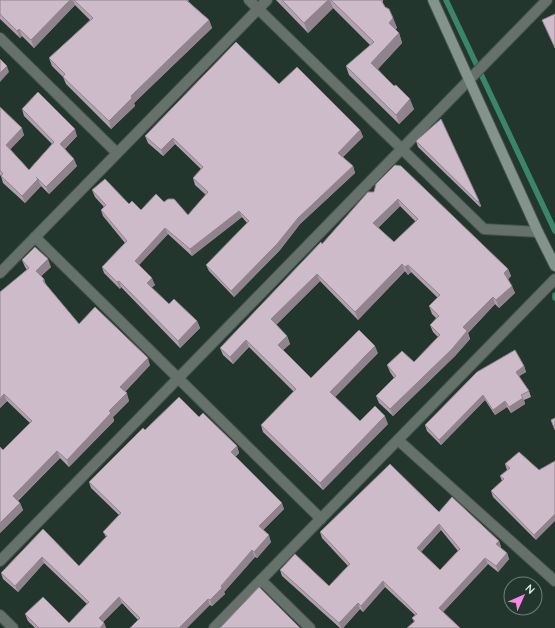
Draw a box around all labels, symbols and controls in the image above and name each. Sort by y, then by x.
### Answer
north arrow [503,576,543,616]
text: N [522,581,538,597]

